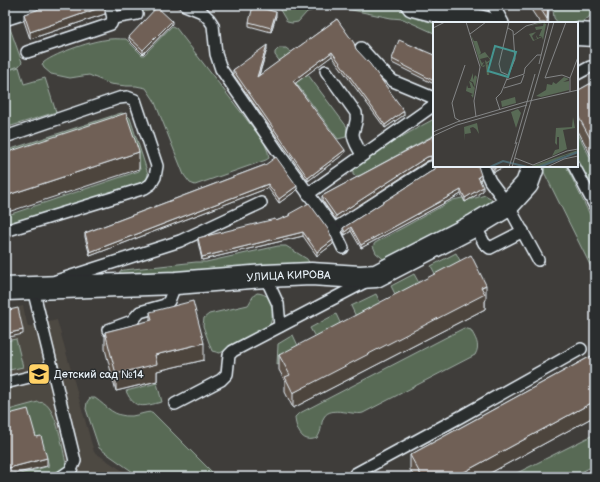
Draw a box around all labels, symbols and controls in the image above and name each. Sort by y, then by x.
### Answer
inset map [433,22,578,167]
street label: УЛИЦА КИРОВА [246,267,331,284]
school or university icon: Детский сад №14 [26,361,52,387]
place label: Детский сад №14 [54,368,144,381]

